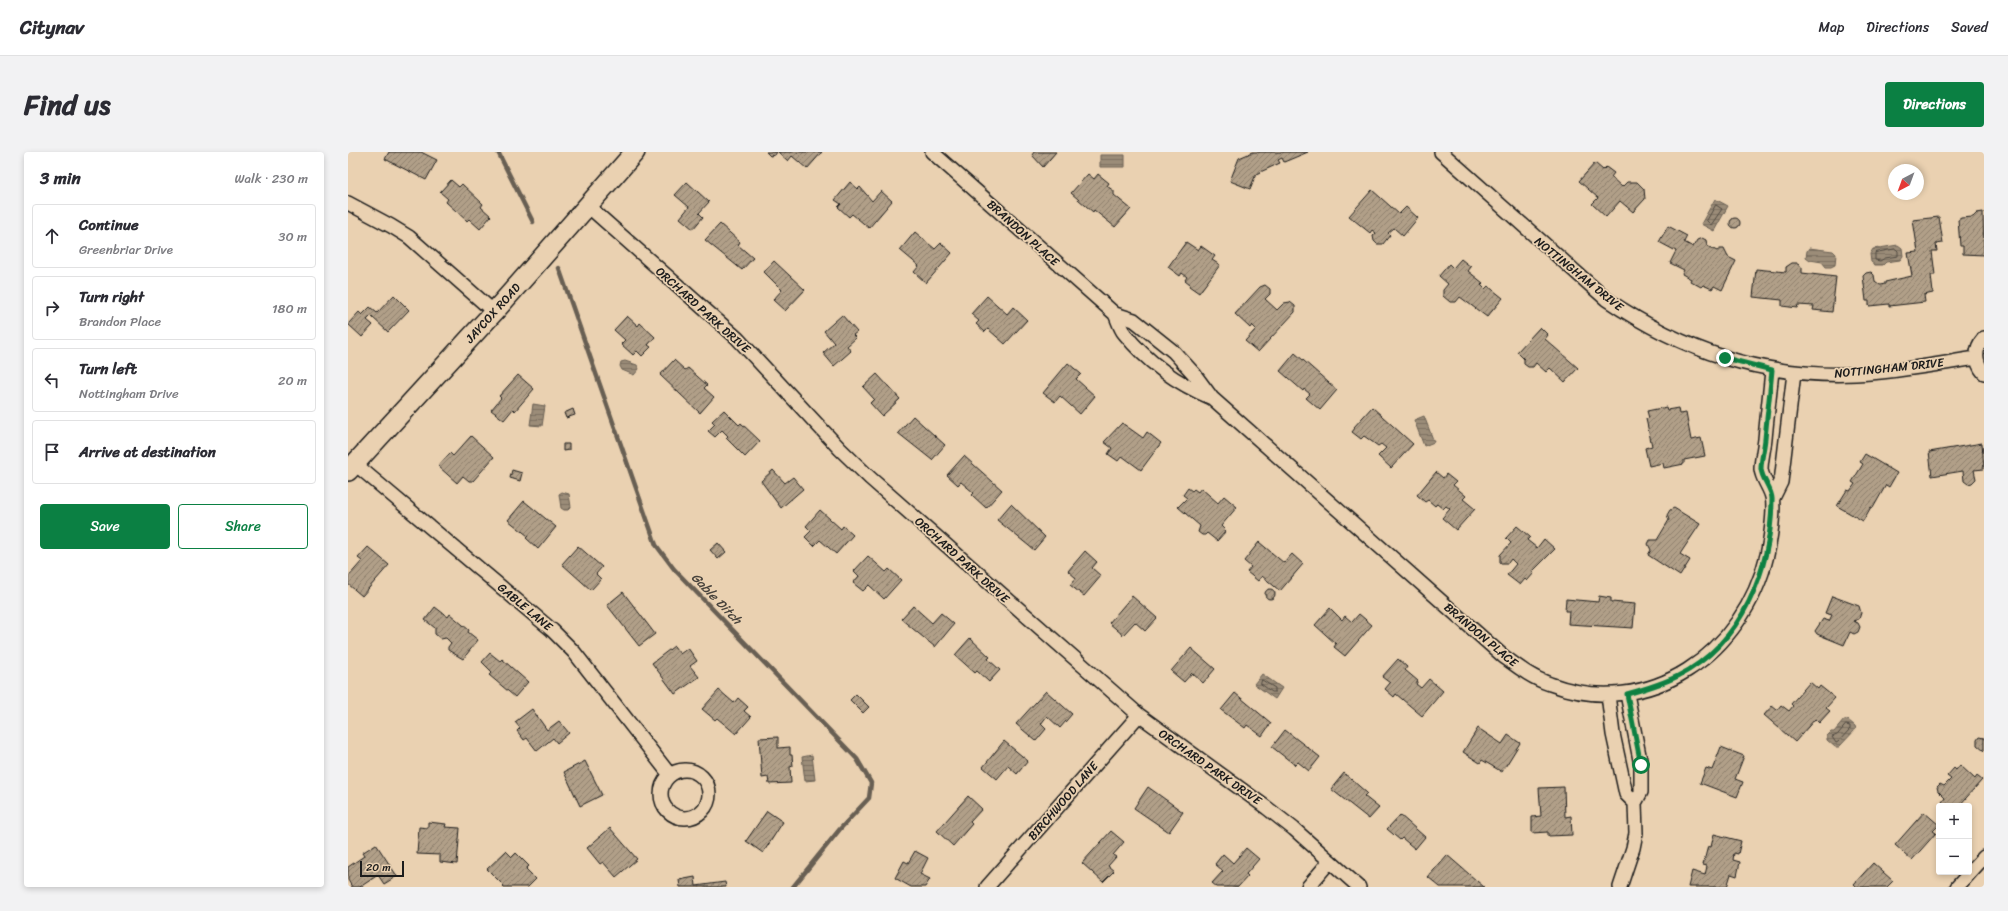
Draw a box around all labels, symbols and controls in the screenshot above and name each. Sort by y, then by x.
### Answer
text: Citynav [20,11,84,44]
text: Map [1818,15,1844,40]
text: Directions [1866,15,1929,40]
text: Saved [1951,15,1988,40]
text: Find us [24,80,111,129]
button: Directions [1885,82,1984,127]
text: 3 min [40,163,81,193]
north arrow [1888,164,1924,200]
text: Walk · 230 m [234,167,308,190]
street label: BRANDON PLACE [981,194,1066,273]
text: Continue [79,212,139,238]
icon: ahead [41,225,63,247]
text: 30 m [278,225,307,248]
street label: NOTTINGHAM DRIVE [1529,231,1630,318]
text: Greenbriar Drive [79,238,173,261]
street label: ORCHARD PARK DRIVE [650,261,757,360]
street label: JAYCOX ROAD [459,278,526,349]
text: Turn right [79,284,144,310]
icon: right [41,297,63,319]
text: 180 m [272,297,307,320]
text: Brandon Place [79,310,161,333]
route end [1716,349,1734,367]
street label: NOTTINGHAM DRIVE [1833,351,1946,385]
text: Turn left [79,356,137,382]
icon: left [41,369,63,391]
text: 20 m [278,369,307,392]
text: Nottingham Drive [79,382,179,405]
text: Arrive at destination [79,439,216,465]
icon: arrive [41,441,63,463]
button: Save [40,504,170,549]
button: Share [178,504,308,549]
street label: ORCHARD PARK DRIVE [909,511,1016,610]
water label: Gable Ditch [686,567,748,631]
street label: GABLE LANE [492,577,559,638]
street label: BRANDON PLACE [1439,597,1524,674]
street label: ORCHARD PARK DRIVE [1154,723,1267,812]
street label: BIRCHWOOD LANE [1022,755,1105,846]
route start [1632,756,1650,774]
map controls [1936,803,1972,875]
button: + [1936,803,1972,839]
button: − [1936,839,1972,875]
text: 20 m [366,858,391,877]
scale bar [360,859,404,878]

